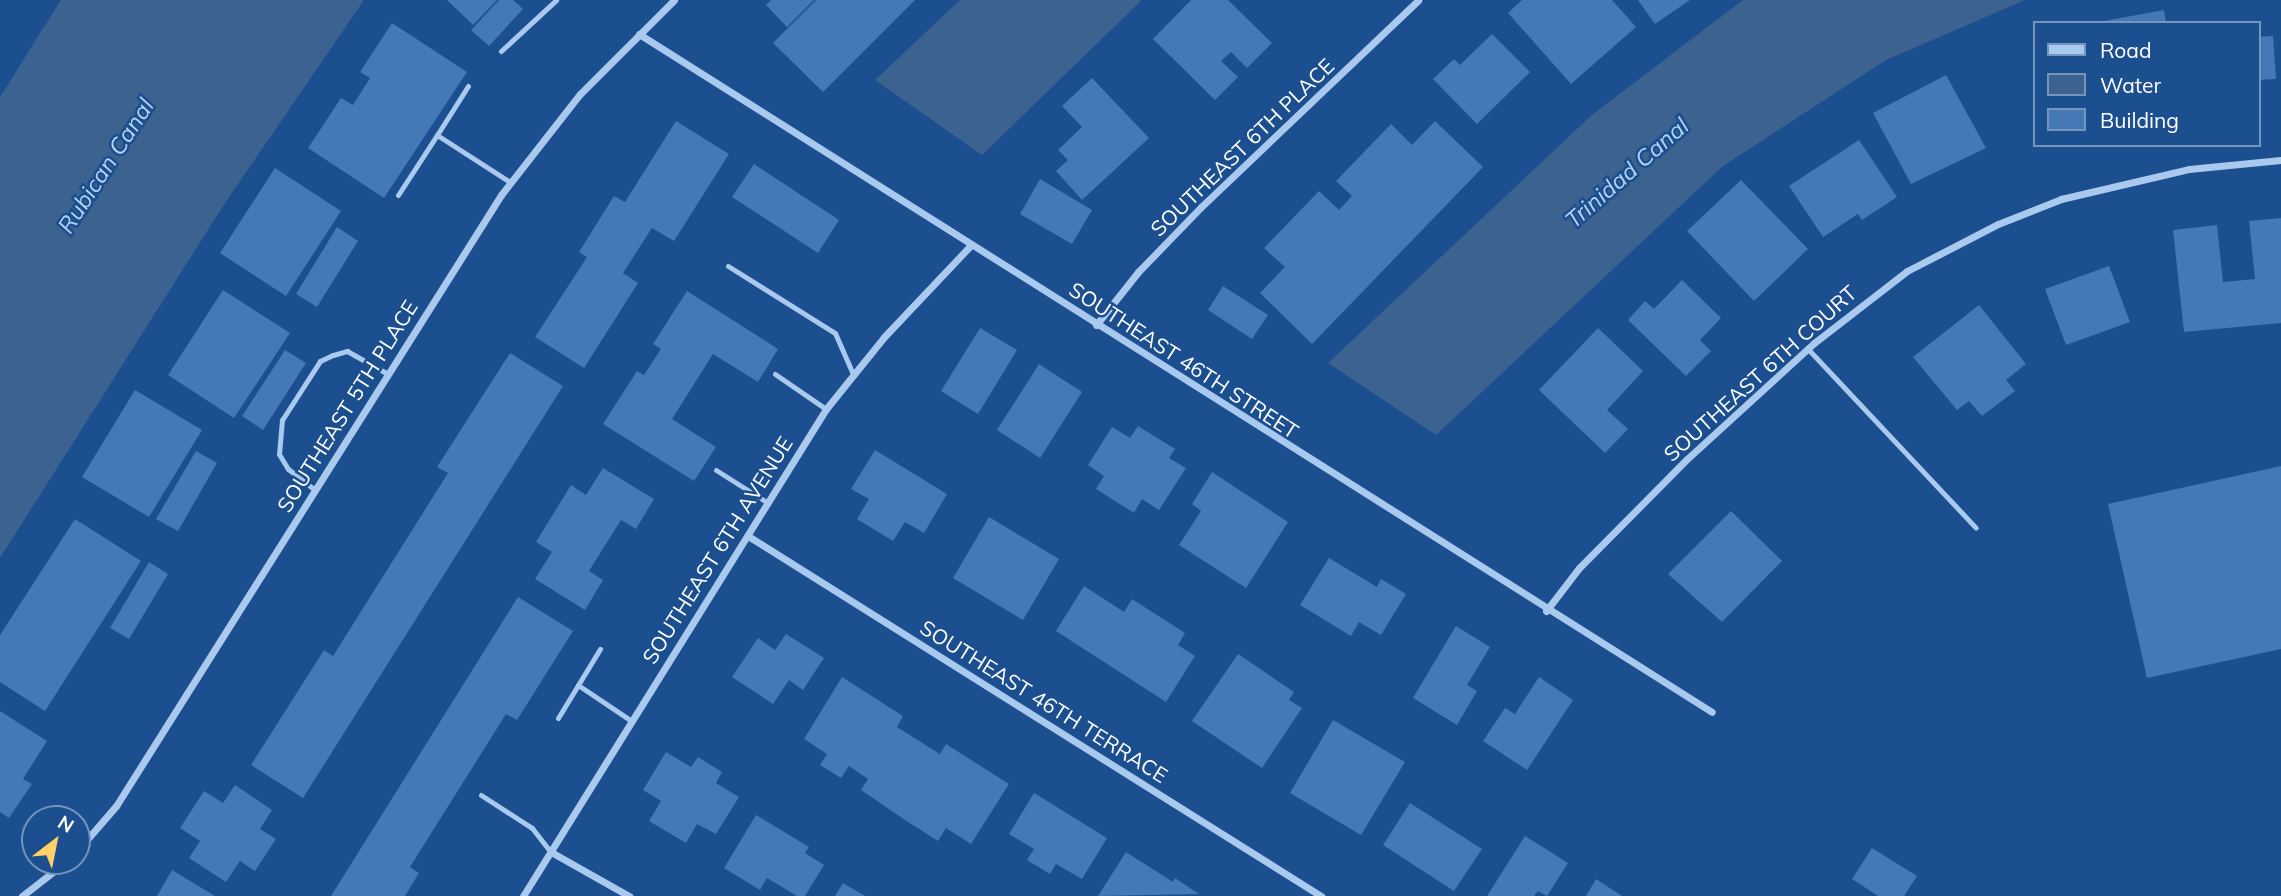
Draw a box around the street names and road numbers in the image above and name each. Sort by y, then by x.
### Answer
street label: SOUTHEAST 6TH PLACE [1145,53,1339,241]
street label: SOUTHEAST 46TH STREET [1065,276,1303,444]
street label: SOUTHEAST 6TH COURT [1658,280,1862,466]
street label: SOUTHEAST 5TH PLACE [271,295,423,517]
street label: SOUTHEAST 6TH AVENUE [637,432,797,668]
street label: SOUTHEAST 46TH TERRACE [916,614,1172,788]

